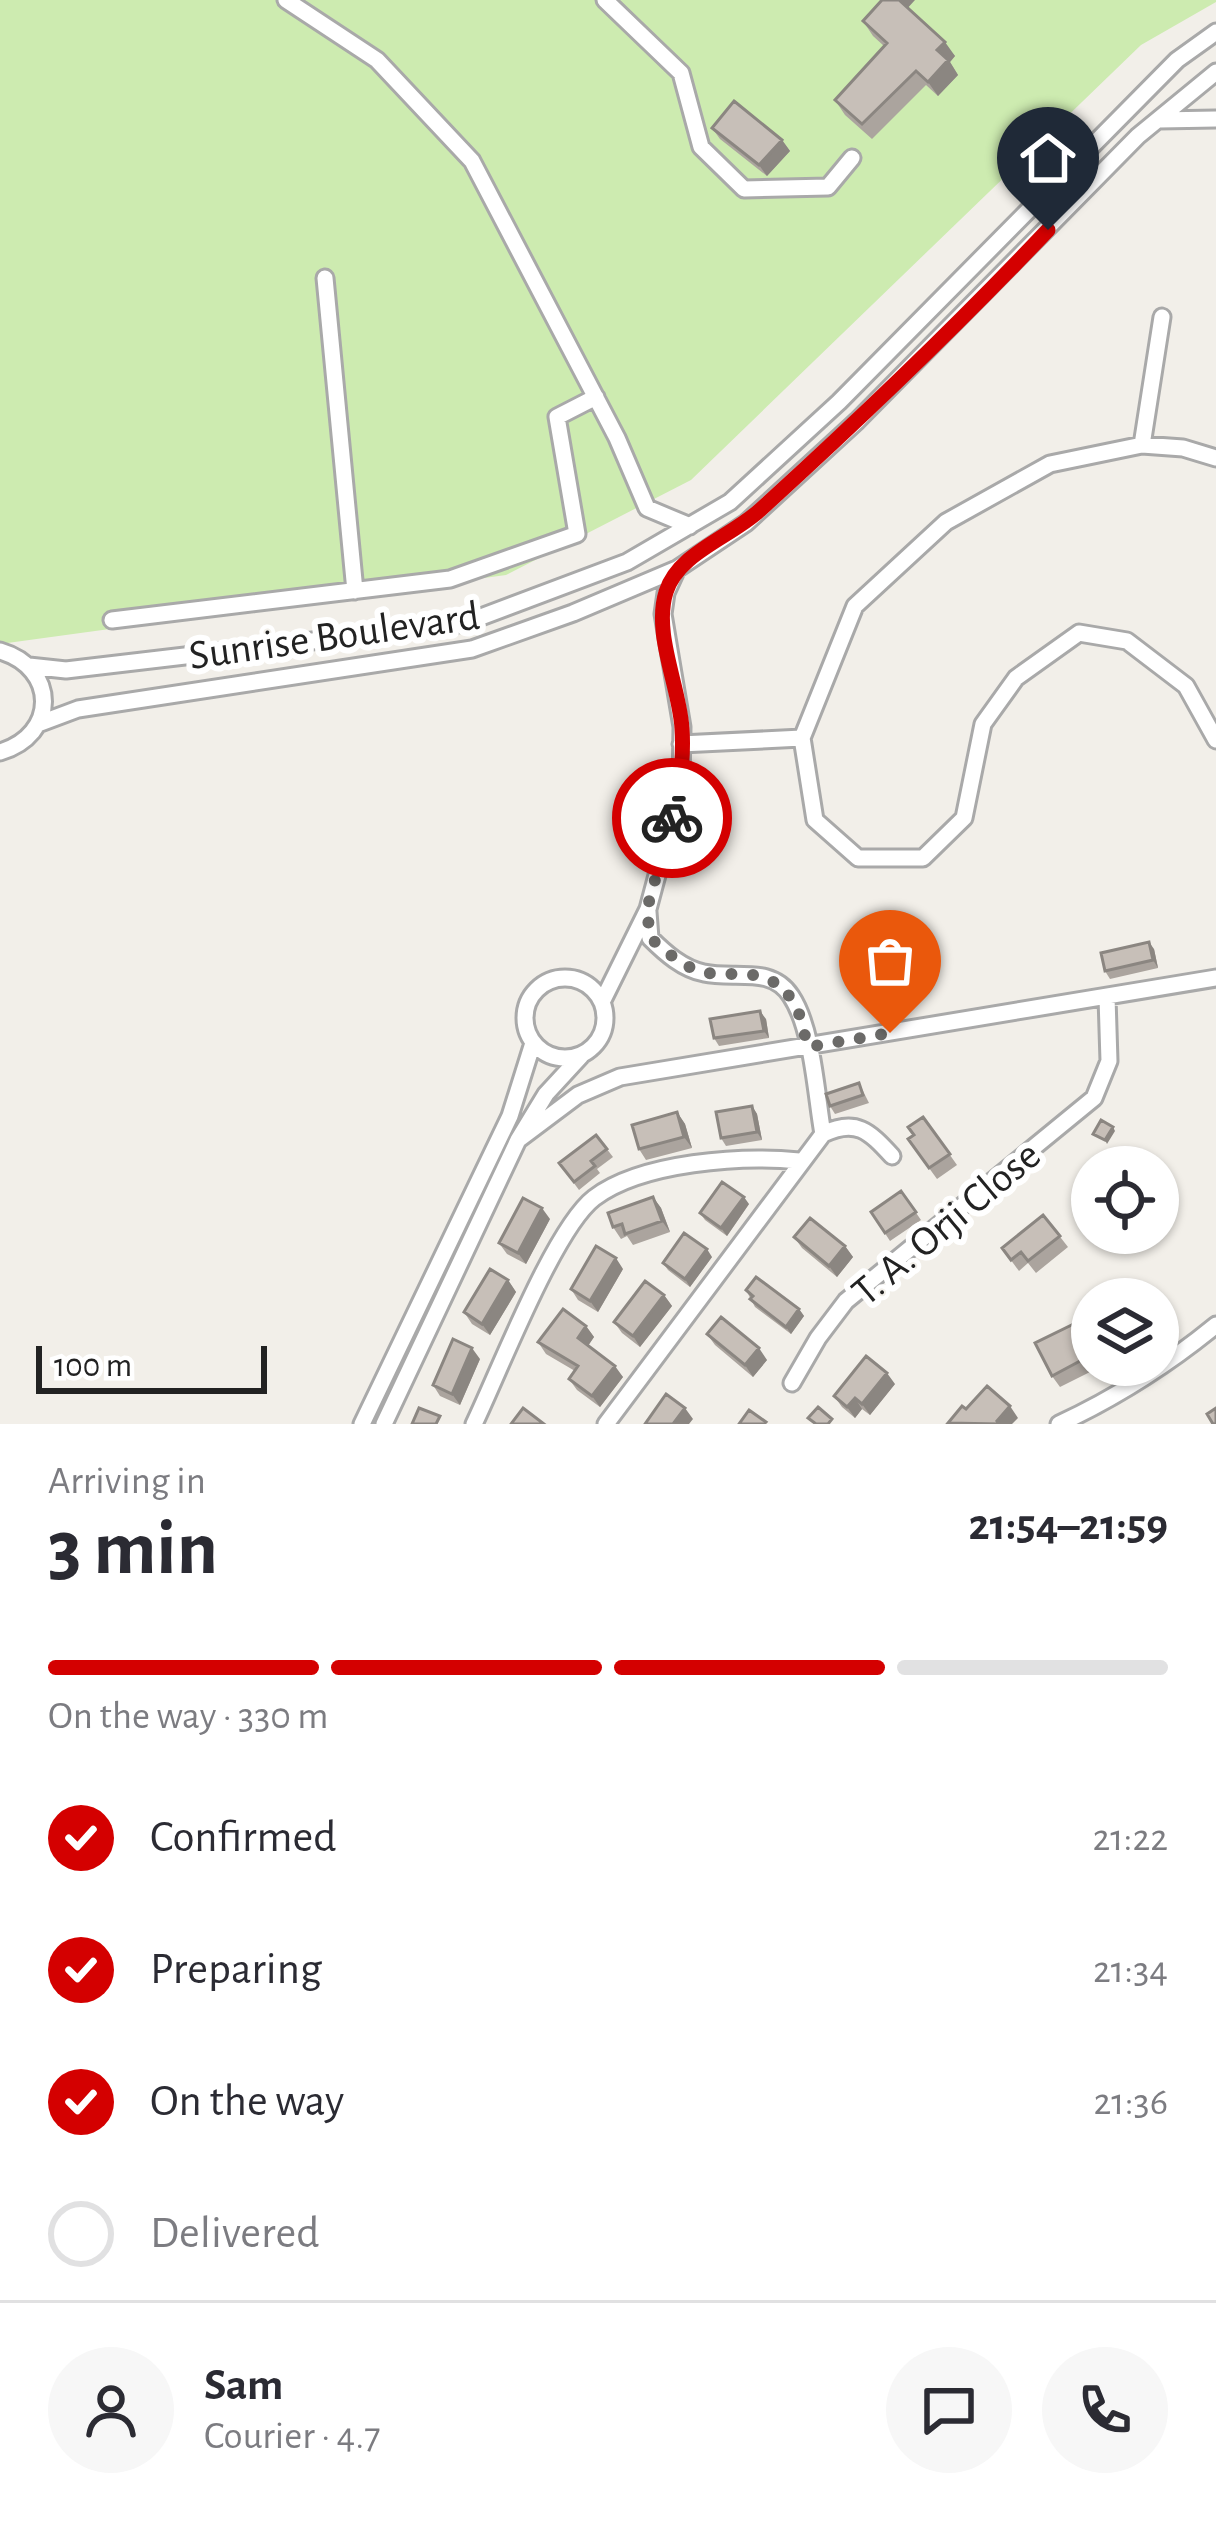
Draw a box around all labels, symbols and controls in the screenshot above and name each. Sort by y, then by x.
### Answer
pin [997,107,1099,230]
icon: home [1015,125,1081,191]
street label: Sunrise Boulevard [186,595,482,677]
courier [612,758,732,878]
icon: bike [639,785,705,851]
pin [839,910,941,1033]
icon: bag [857,928,923,994]
street label: T. A. Orji Close [844,1133,1048,1314]
map controls [1071,1146,1179,1386]
button: locate [1071,1146,1179,1254]
button: layers [1071,1278,1179,1386]
scale bar [36,1340,267,1393]
text: 100 m [54,1350,132,1383]
text: Arriving in [48,1462,206,1501]
text: 21:54–21:59 [969,1503,1168,1548]
text: 3 min [48,1511,218,1589]
text: On the way · 330 m [48,1697,328,1736]
icon: check [48,1805,114,1871]
text: Confirmed [150,1815,336,1860]
text: 21:22 [1092,1819,1168,1858]
icon: check [48,1937,114,2003]
text: Preparing [150,1947,322,1992]
text: 21:34 [1093,1951,1168,1990]
icon: check [48,2069,114,2135]
text: On the way [150,2079,344,2124]
text: 21:36 [1094,2083,1168,2122]
text: Delivered [150,2211,319,2256]
button: person [48,2347,174,2473]
button: chat [886,2347,1012,2473]
button: phone [1042,2347,1168,2473]
text: Sam [204,2363,283,2408]
text: Courier · 4.7 [204,2417,381,2456]

